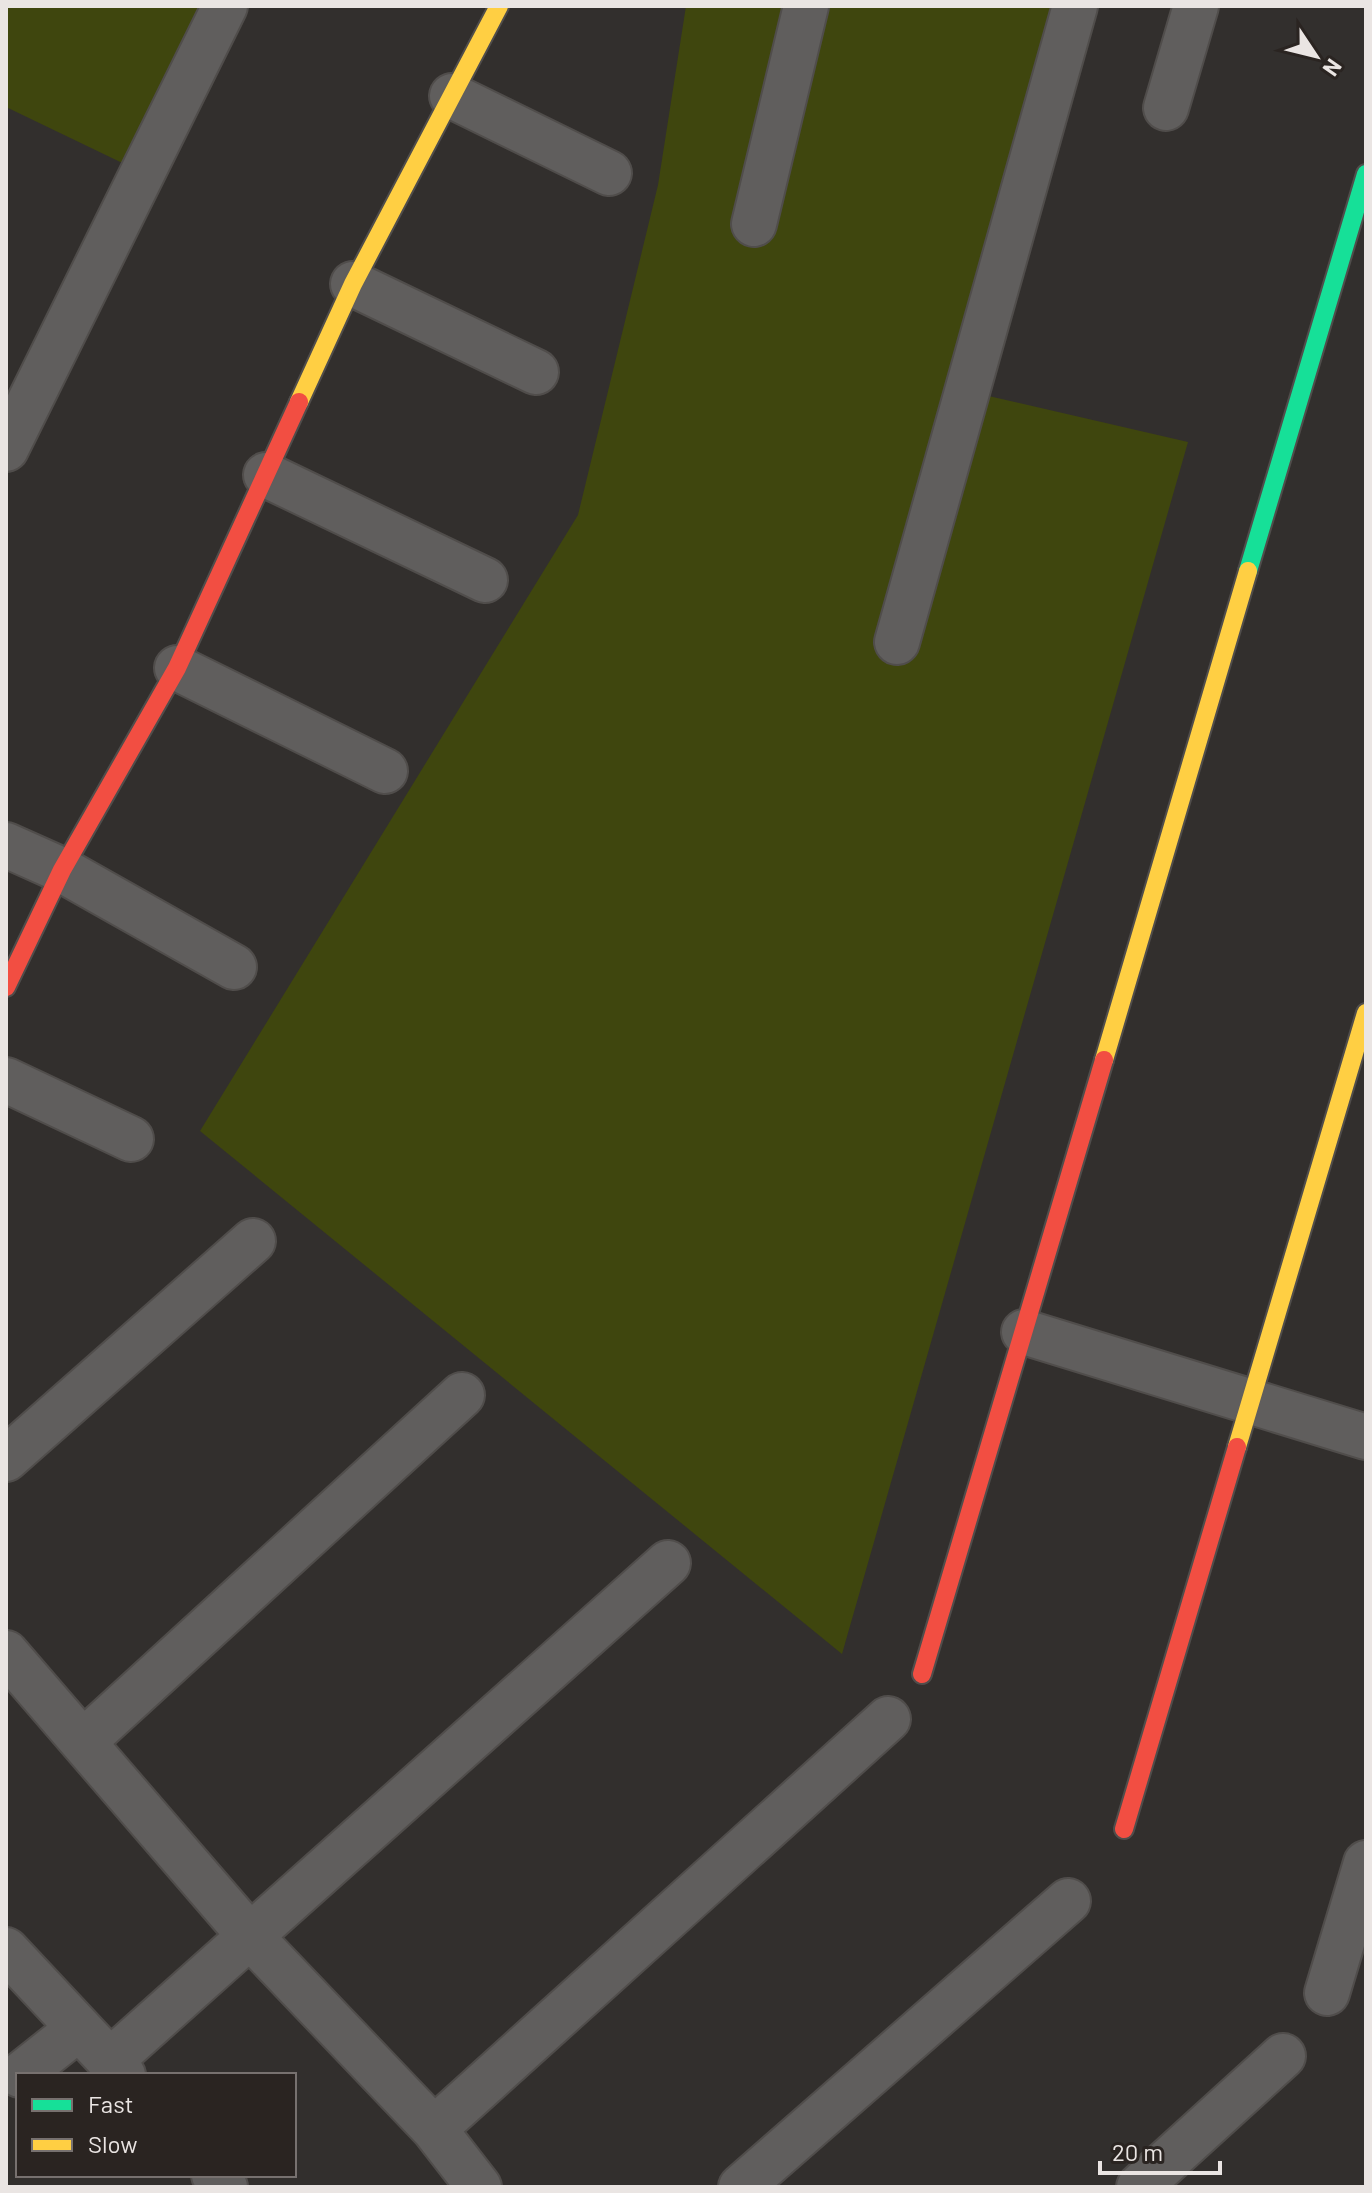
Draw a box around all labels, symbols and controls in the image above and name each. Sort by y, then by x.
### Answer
north arrow [1276,16,1356,96]
text: N [1318,55,1348,81]
legend [16,2073,296,2177]
text: Fast [88,2089,133,2118]
scale bar [1100,2125,1220,2175]
text: Slow [88,2129,137,2158]
text: 20 m [1112,2137,1163,2166]

